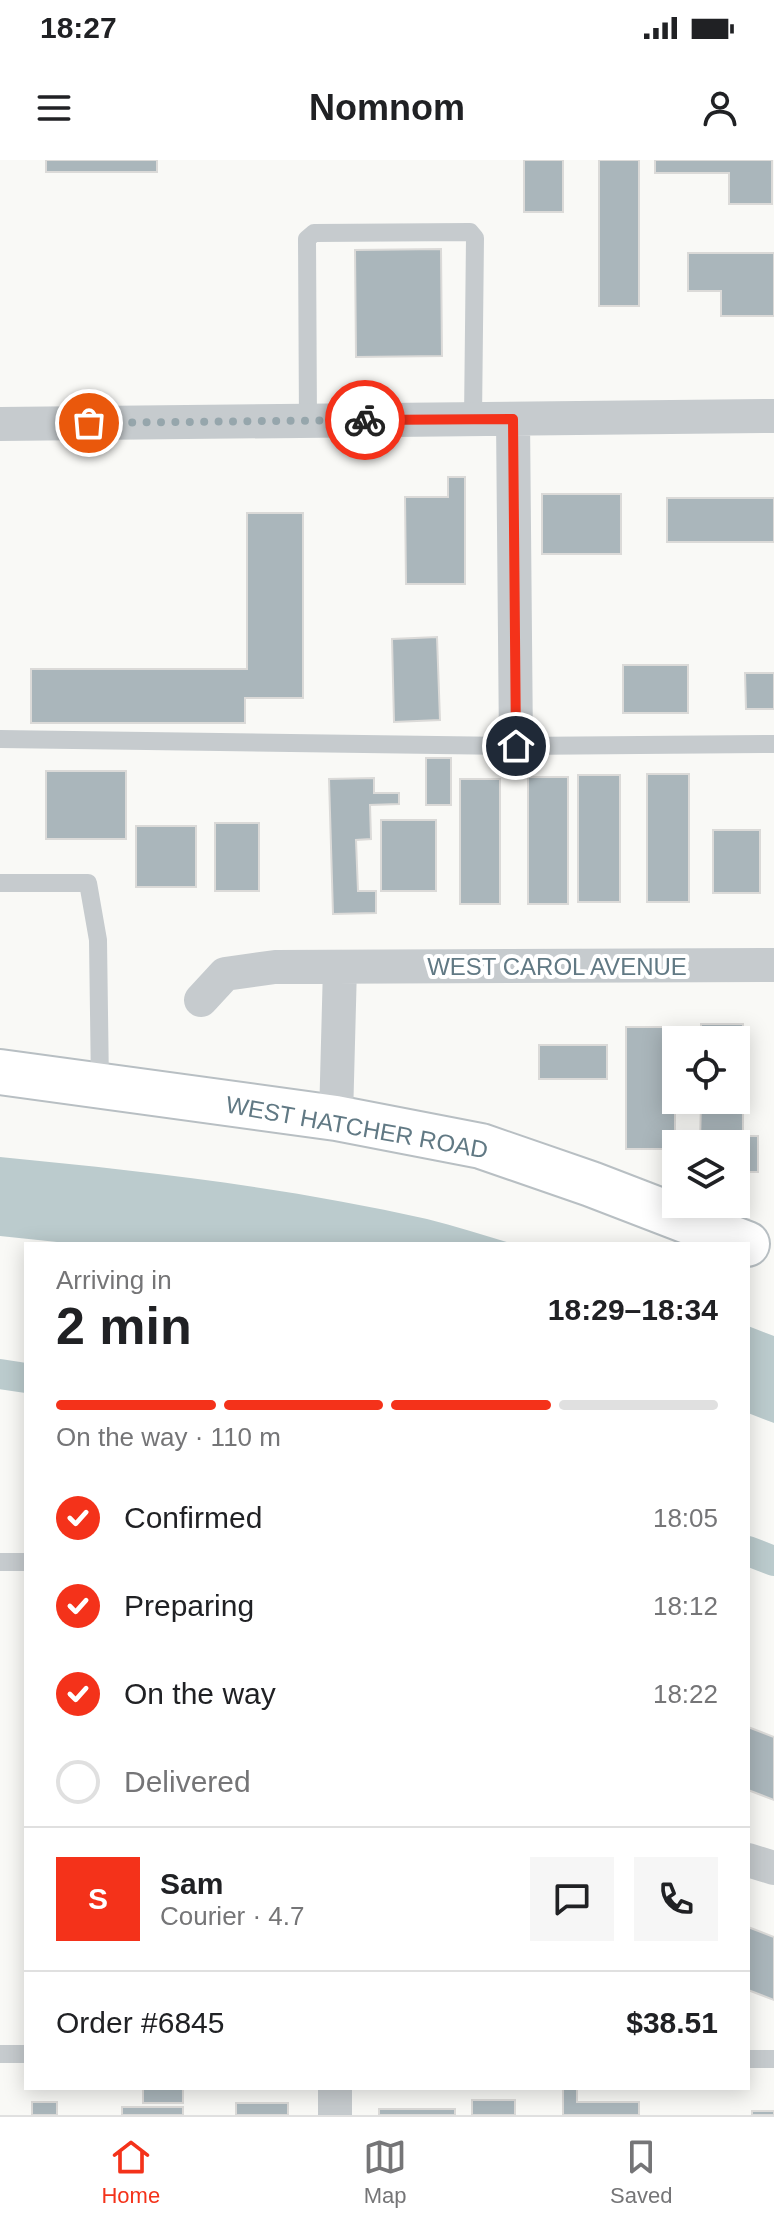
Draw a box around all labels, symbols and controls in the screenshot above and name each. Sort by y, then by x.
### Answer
text: 18:27 [40,11,117,44]
icon: menu [32,86,76,130]
icon: person [698,86,742,130]
text: Nomnom [309,87,465,128]
courier [325,380,405,460]
pin [55,389,123,457]
icon: bike [343,398,387,442]
icon: bag [67,401,111,445]
pin [482,712,550,780]
icon: home [494,724,538,768]
street label: WEST CAROL AVENUE [427,953,687,980]
map controls [662,1026,750,1218]
button: locate [662,1026,750,1114]
street label: WEST HATCHER ROAD [224,1091,490,1163]
button: layers [662,1130,750,1218]
text: Arriving in [56,1265,172,1295]
text: 18:29–18:34 [548,1293,718,1326]
text: 2 min [56,1297,192,1355]
text: On the way · 110 m [56,1422,281,1452]
icon: check [56,1496,100,1540]
text: Confirmed [124,1501,262,1534]
text: 18:05 [653,1503,718,1533]
icon: check [56,1584,100,1628]
text: Preparing [124,1589,254,1622]
text: 18:12 [653,1591,718,1621]
icon: check [56,1672,100,1716]
text: On the way [124,1677,276,1710]
text: 18:22 [653,1679,718,1709]
text: Delivered [124,1765,251,1798]
button: chat [530,1857,614,1941]
button: phone [634,1857,718,1941]
text: Sam [160,1867,223,1900]
text: S [88,1882,108,1915]
text: Courier · 4.7 [160,1901,305,1931]
text: Order #6845 [56,2006,224,2039]
text: $38.51 [626,2006,718,2039]
tab: Home [101,2135,160,2209]
tab: Map [363,2135,407,2209]
tab: Saved [610,2135,673,2209]

